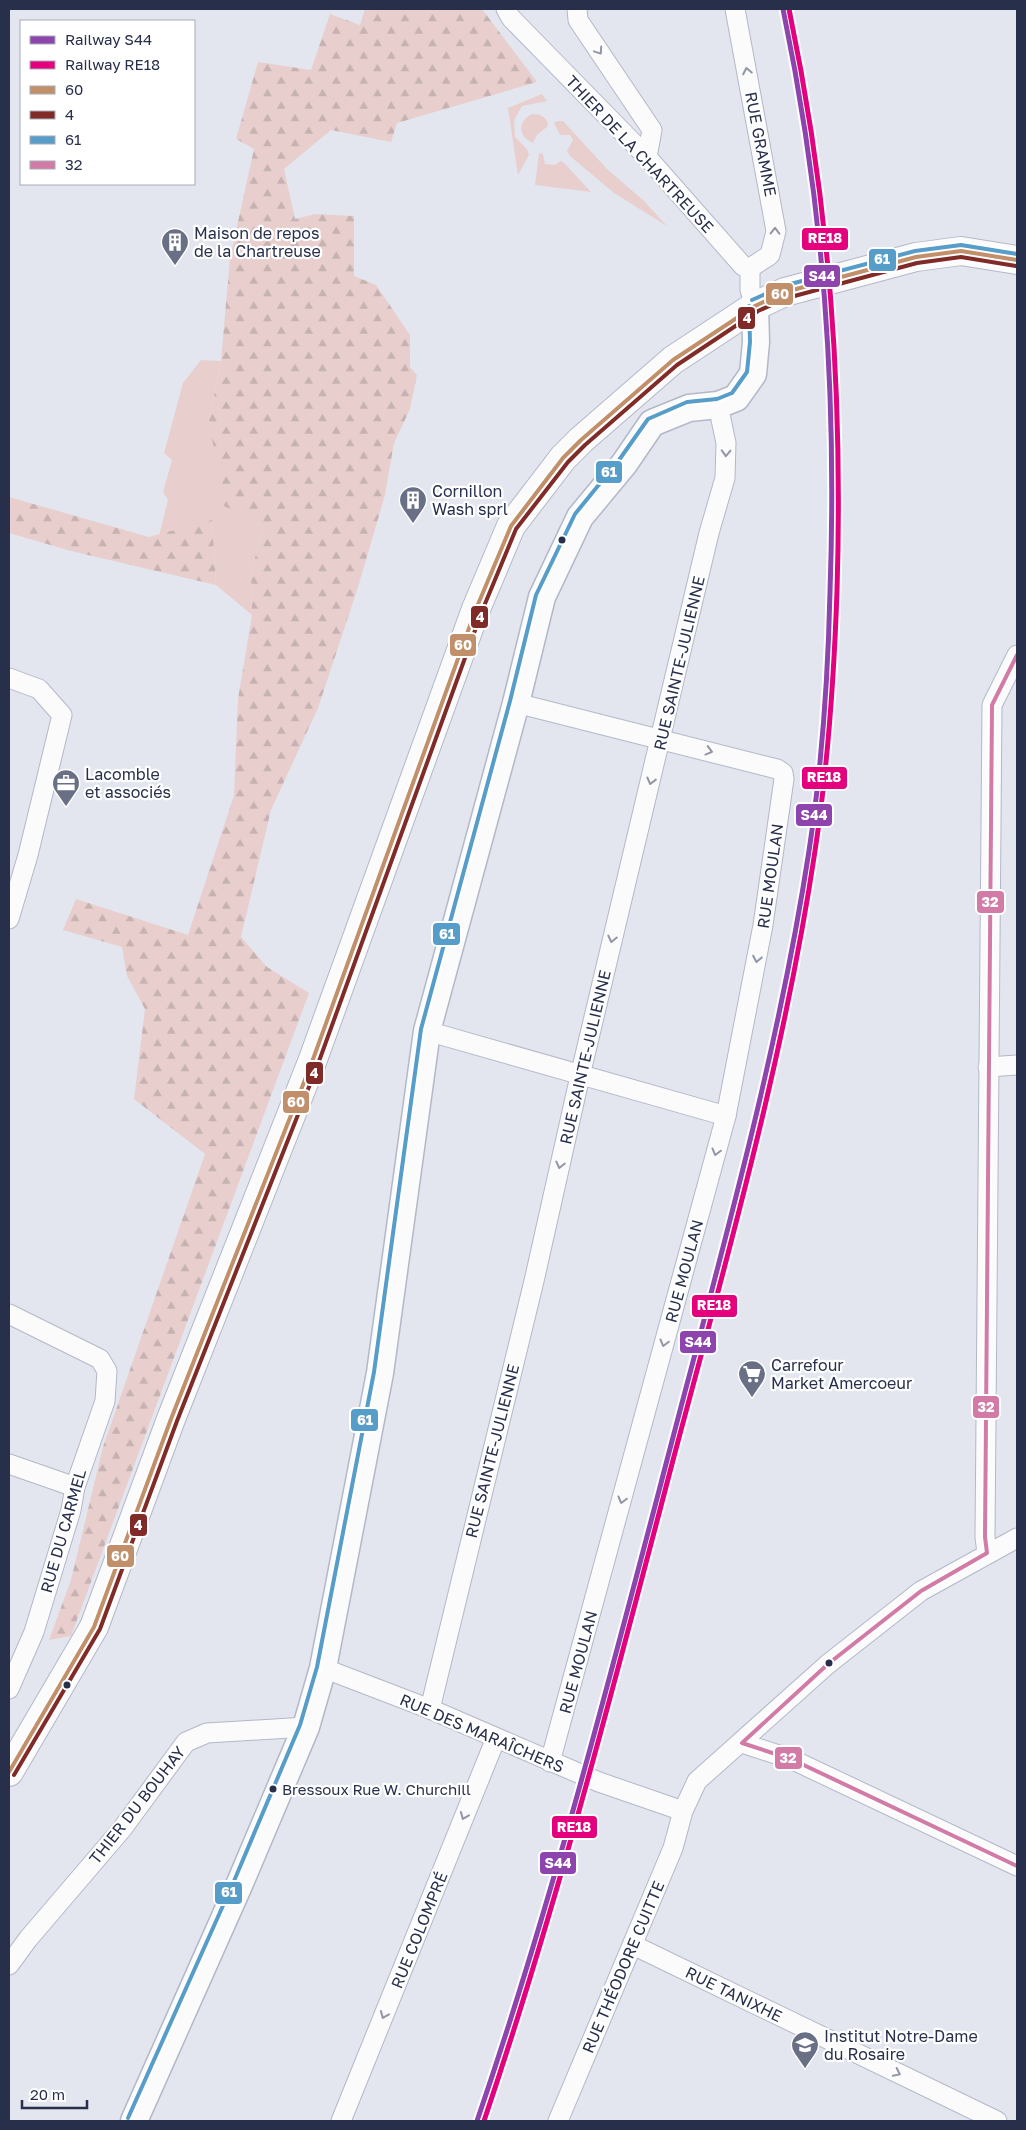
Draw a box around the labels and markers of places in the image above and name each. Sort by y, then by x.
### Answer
place label: Maison de repos de la Chartreuse [194,223,321,261]
building icon: Maison de repos de la Chartreuse [160,227,190,266]
place label: Cornillon Wash sprl [432,481,508,519]
building icon: Cornillon Wash sprl [398,485,428,524]
unlabelled marker [557,535,567,545]
place label: Lacomble et associés [85,764,171,802]
office icon: Lacomble et associés [51,768,81,807]
place label: Carrefour Market Amercoeur [771,1355,912,1393]
supermarket icon: Carrefour Market Amercoeur [737,1359,767,1398]
unlabelled marker [824,1658,834,1668]
unlabelled marker [62,1680,72,1690]
place label: Bressoux Rue W. Churchill [282,1780,471,1798]
marker: Bressoux Rue W. Churchill [268,1784,278,1794]
place label: Institut Notre-Dame du Rosaire [824,2026,978,2064]
school or university icon: Institut Notre-Dame du Rosaire [790,2030,820,2069]

